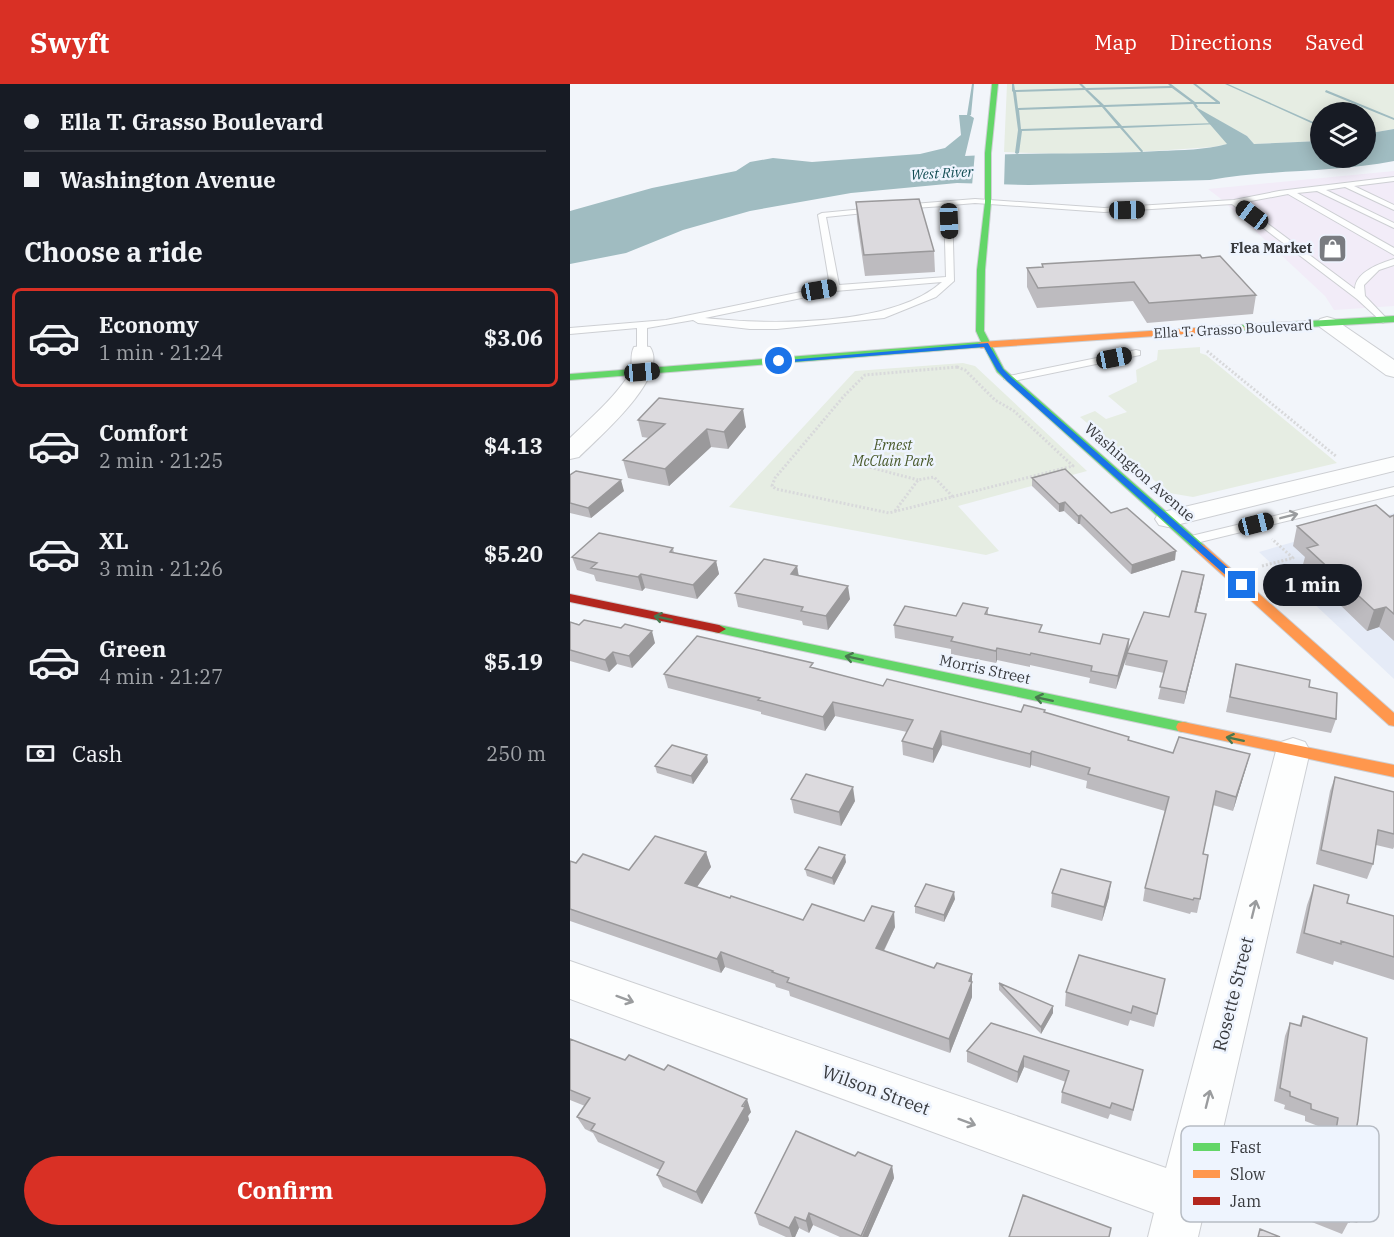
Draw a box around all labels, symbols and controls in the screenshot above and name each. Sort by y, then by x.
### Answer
text: Swyft [30,24,109,61]
text: Map [1094,28,1137,56]
text: Directions [1170,28,1272,56]
text: Saved [1305,28,1364,56]
map controls [1310,102,1376,168]
button: layers [1310,102,1376,168]
text: Ella T. Grasso Boulevard [60,107,324,136]
water label: West River [910,162,975,184]
text: Washington Avenue [60,165,276,194]
car [1232,197,1272,233]
car [1109,201,1145,219]
car [939,203,959,239]
shop icon: Flea Market [1317,232,1349,264]
text: Choose a ride [24,234,203,269]
place label: Flea Market [1230,239,1312,257]
car [800,278,838,302]
text: Economy [99,310,199,339]
icon: car [27,311,81,365]
street label: Ella T. Grasso Boulevard [1153,316,1313,342]
text: $3.06 [484,323,543,352]
text: 1 min · 21:24 [99,339,223,366]
car [1095,346,1133,370]
route start [765,347,792,374]
car [623,361,661,383]
text: Comfort [99,418,188,447]
icon: car [27,419,81,473]
street label: Washington Avenue [1081,419,1199,525]
text: $4.13 [484,431,543,460]
park label: Ernest McClain Park [851,436,934,470]
text: 2 min · 21:25 [99,447,223,474]
one-way arrow [1279,510,1298,522]
car [1236,511,1276,537]
text: XL [99,526,129,555]
icon: car [27,527,81,581]
text: $5.20 [484,539,543,568]
text: 3 min · 21:26 [99,555,223,582]
callout: 1 min [1263,564,1362,606]
route end [1228,571,1255,598]
text: 1 min [1285,571,1341,598]
one-way arrow [654,612,673,623]
text: Green [99,634,166,663]
icon: car [27,635,81,689]
text: $5.19 [484,647,543,676]
street label: Morris Street [938,650,1032,688]
one-way arrow [844,652,864,663]
text: 4 min · 21:27 [99,663,223,690]
one-way arrow [1035,692,1054,704]
one-way arrow [1226,733,1246,744]
icon: cash [24,737,57,770]
text: Cash [72,739,123,768]
text: 250 m [486,740,546,767]
one-way arrow [1248,900,1260,919]
street label: Rosette Street [1208,934,1258,1054]
one-way arrow [615,995,634,1006]
street label: Wilson Street [819,1060,933,1120]
one-way arrow [1202,1090,1214,1109]
one-way arrow [957,1117,976,1128]
legend [1181,1126,1379,1222]
text: Fast [1230,1137,1262,1157]
button: Confirm [24,1156,546,1225]
text: Slow [1230,1164,1266,1184]
text: Jam [1230,1191,1261,1211]

